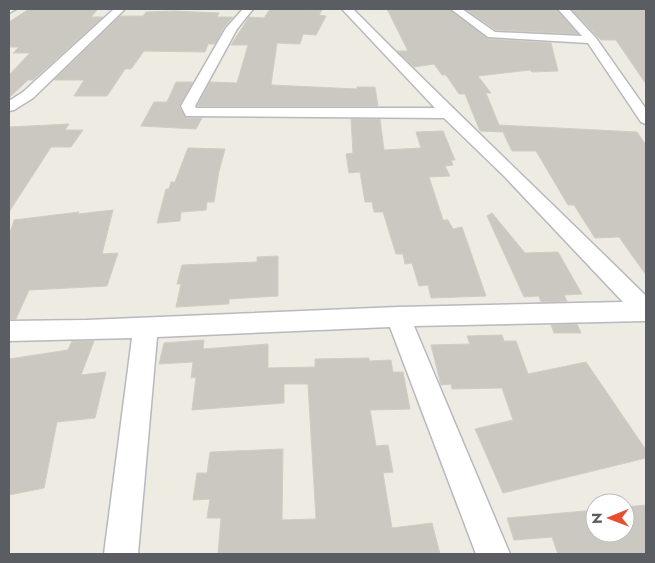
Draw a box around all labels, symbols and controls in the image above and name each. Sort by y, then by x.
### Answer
north arrow [585,493,635,543]
text: N [587,512,607,524]

